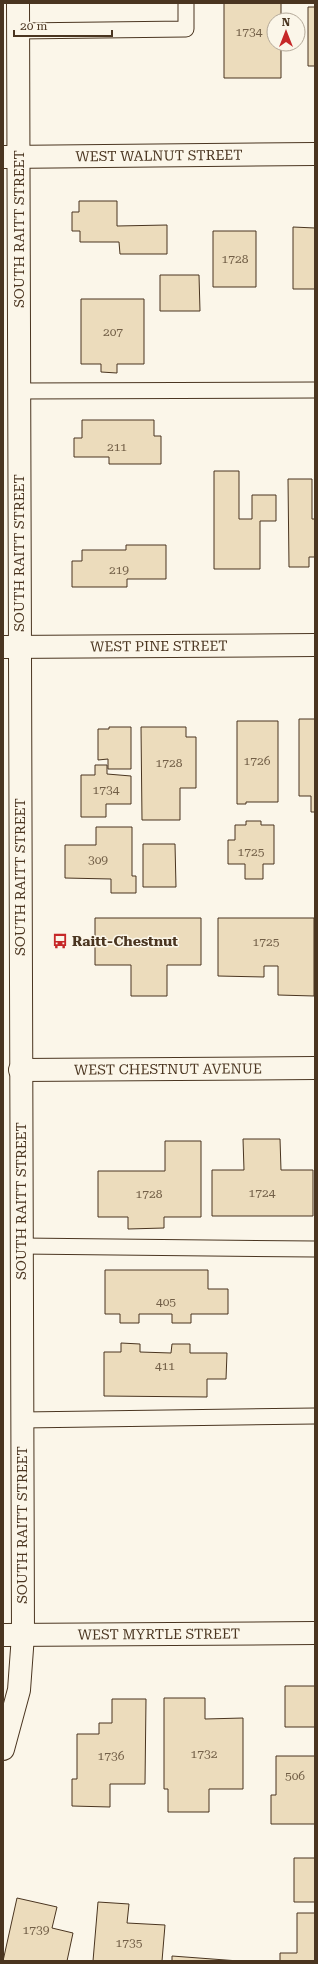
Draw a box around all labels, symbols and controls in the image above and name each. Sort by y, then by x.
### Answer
scale bar [14,12,112,38]
north arrow [266,12,306,52]
text: N [282,16,291,29]
text: 20 m [20,19,47,33]
house number: 1734 [236,25,263,39]
street label: WEST WALNUT STREET [75,147,243,164]
street label: SOUTH RAITT STREET [11,150,27,308]
house number: 1728 [222,252,249,266]
house number: 207 [103,325,123,339]
house number: 211 [107,440,127,454]
street label: SOUTH RAITT STREET [11,474,27,632]
house number: 219 [109,563,129,577]
street label: WEST PINE STREET [90,638,228,654]
house number: 1726 [244,754,271,768]
house number: 1728 [156,756,183,770]
house number: 1734 [93,783,120,797]
street label: SOUTH RAITT STREET [12,798,28,956]
house number: 1725 [238,845,265,859]
house number: 309 [88,853,108,867]
bus stop icon: Raitt-Chestnut [51,932,69,950]
place label: Raitt-Chestnut [72,933,178,949]
house number: 1725 [253,935,280,949]
street label: WEST CHESTNUT AVENUE [74,1060,262,1078]
street label: SOUTH RAITT STREET [13,1122,29,1280]
house number: 1724 [249,1186,276,1200]
house number: 1728 [136,1187,163,1201]
house number: 405 [156,1295,176,1309]
house number: 411 [155,1359,175,1373]
street label: SOUTH RAITT STREET [14,1446,30,1604]
street label: WEST MYRTLE STREET [78,1625,240,1643]
house number: 1732 [191,1747,218,1761]
house number: 1736 [98,1749,125,1763]
house number: 506 [285,1769,305,1783]
house number: 1739 [23,1923,50,1937]
house number: 1735 [116,1936,143,1950]

